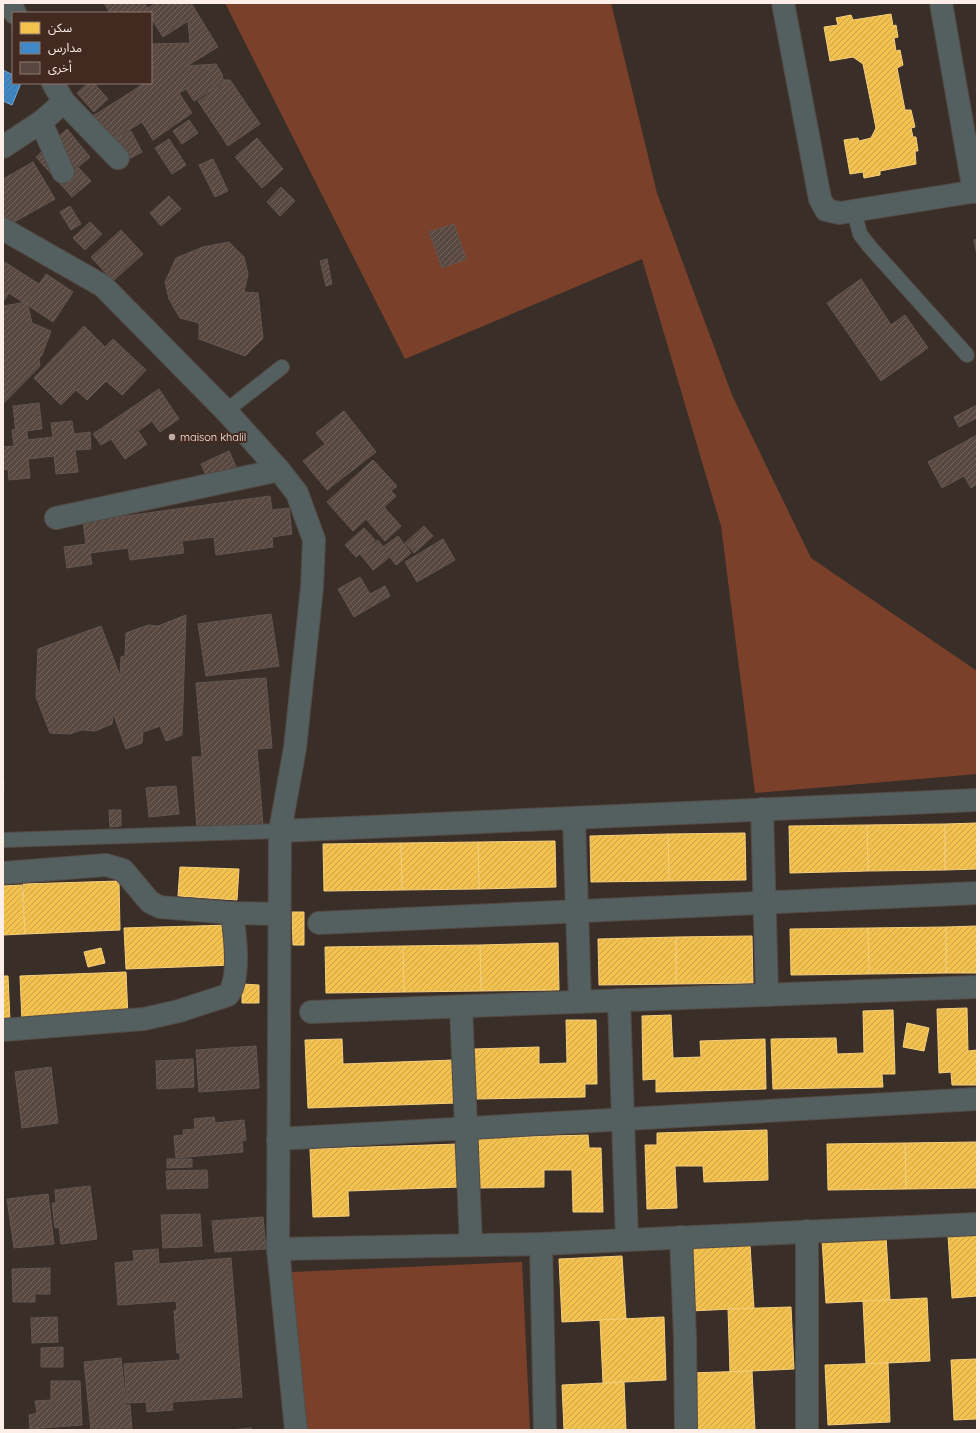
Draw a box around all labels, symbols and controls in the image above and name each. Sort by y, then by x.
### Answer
legend [12,12,152,84]
text: سكن [48,20,72,35]
text: مدارس [48,40,82,55]
text: أخرى [48,60,72,75]
place label: maison khalil [180,430,246,444]
marker: maison khalil [167,432,177,442]

